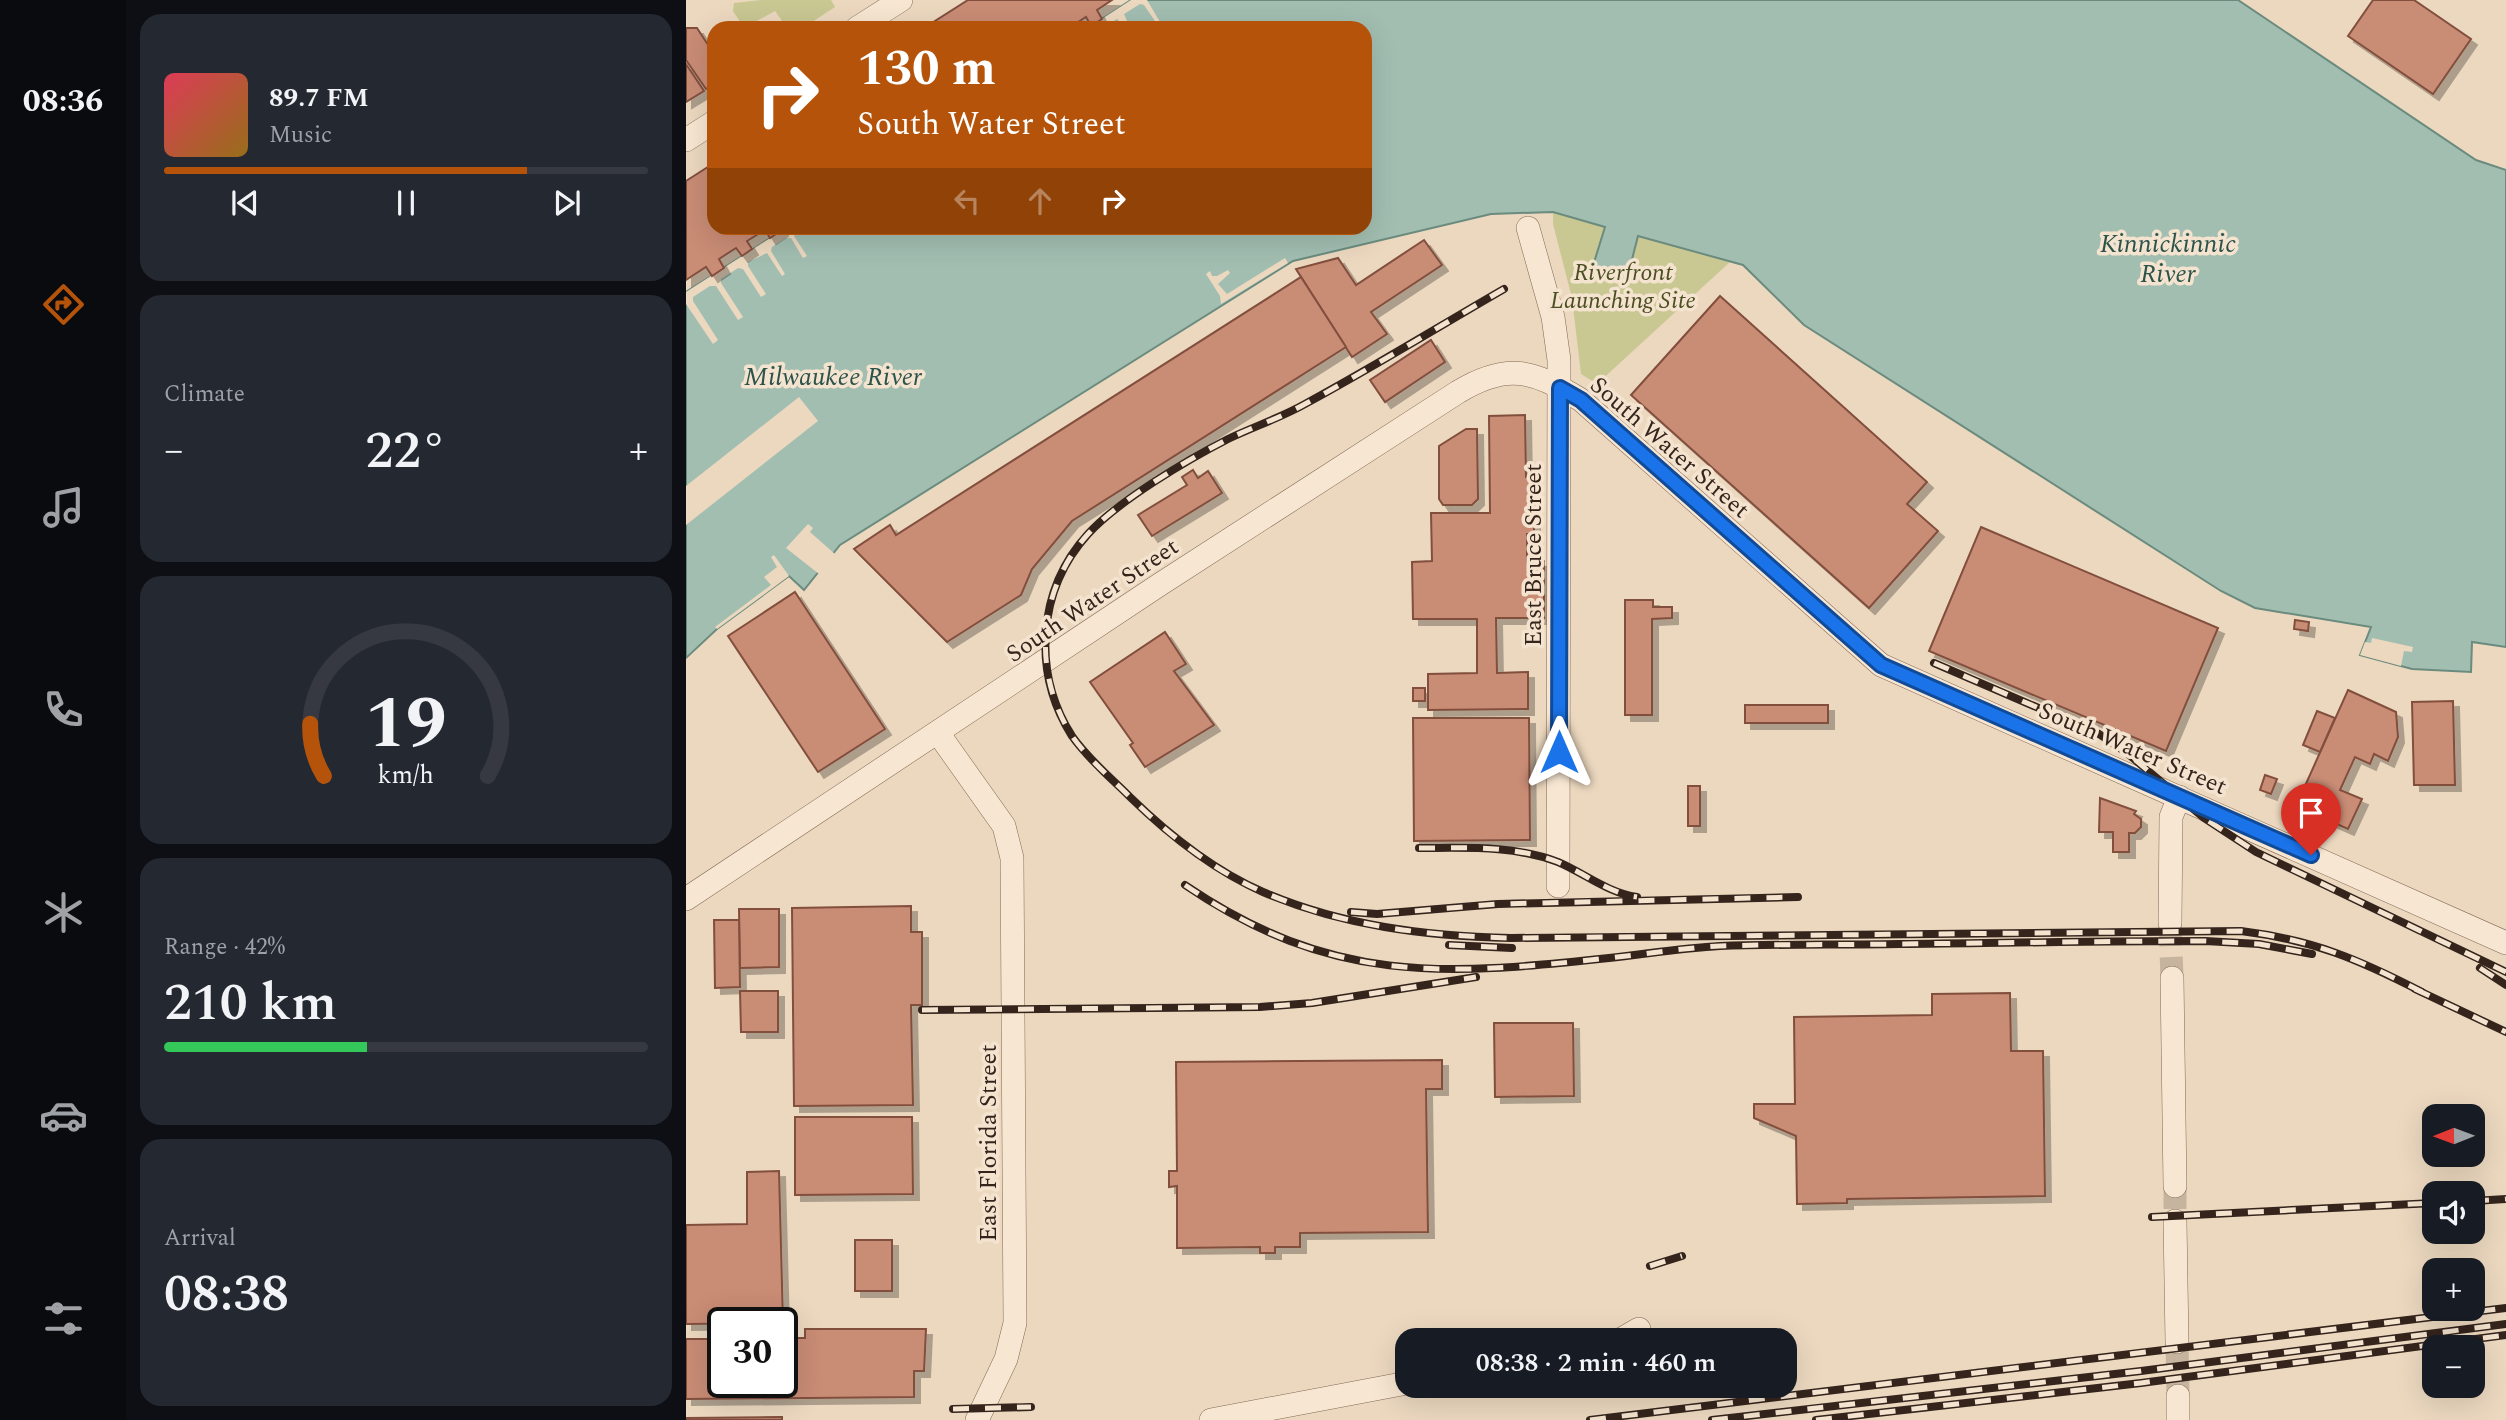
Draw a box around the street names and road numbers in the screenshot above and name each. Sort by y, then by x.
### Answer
street label: South Water Street [1581,368,1757,527]
street label: East Bruce Street [1516,464,1552,646]
street label: South Water Street [999,530,1186,672]
street label: South Water Street [2033,693,2232,805]
street label: East Florida Street [971,1044,1007,1242]

